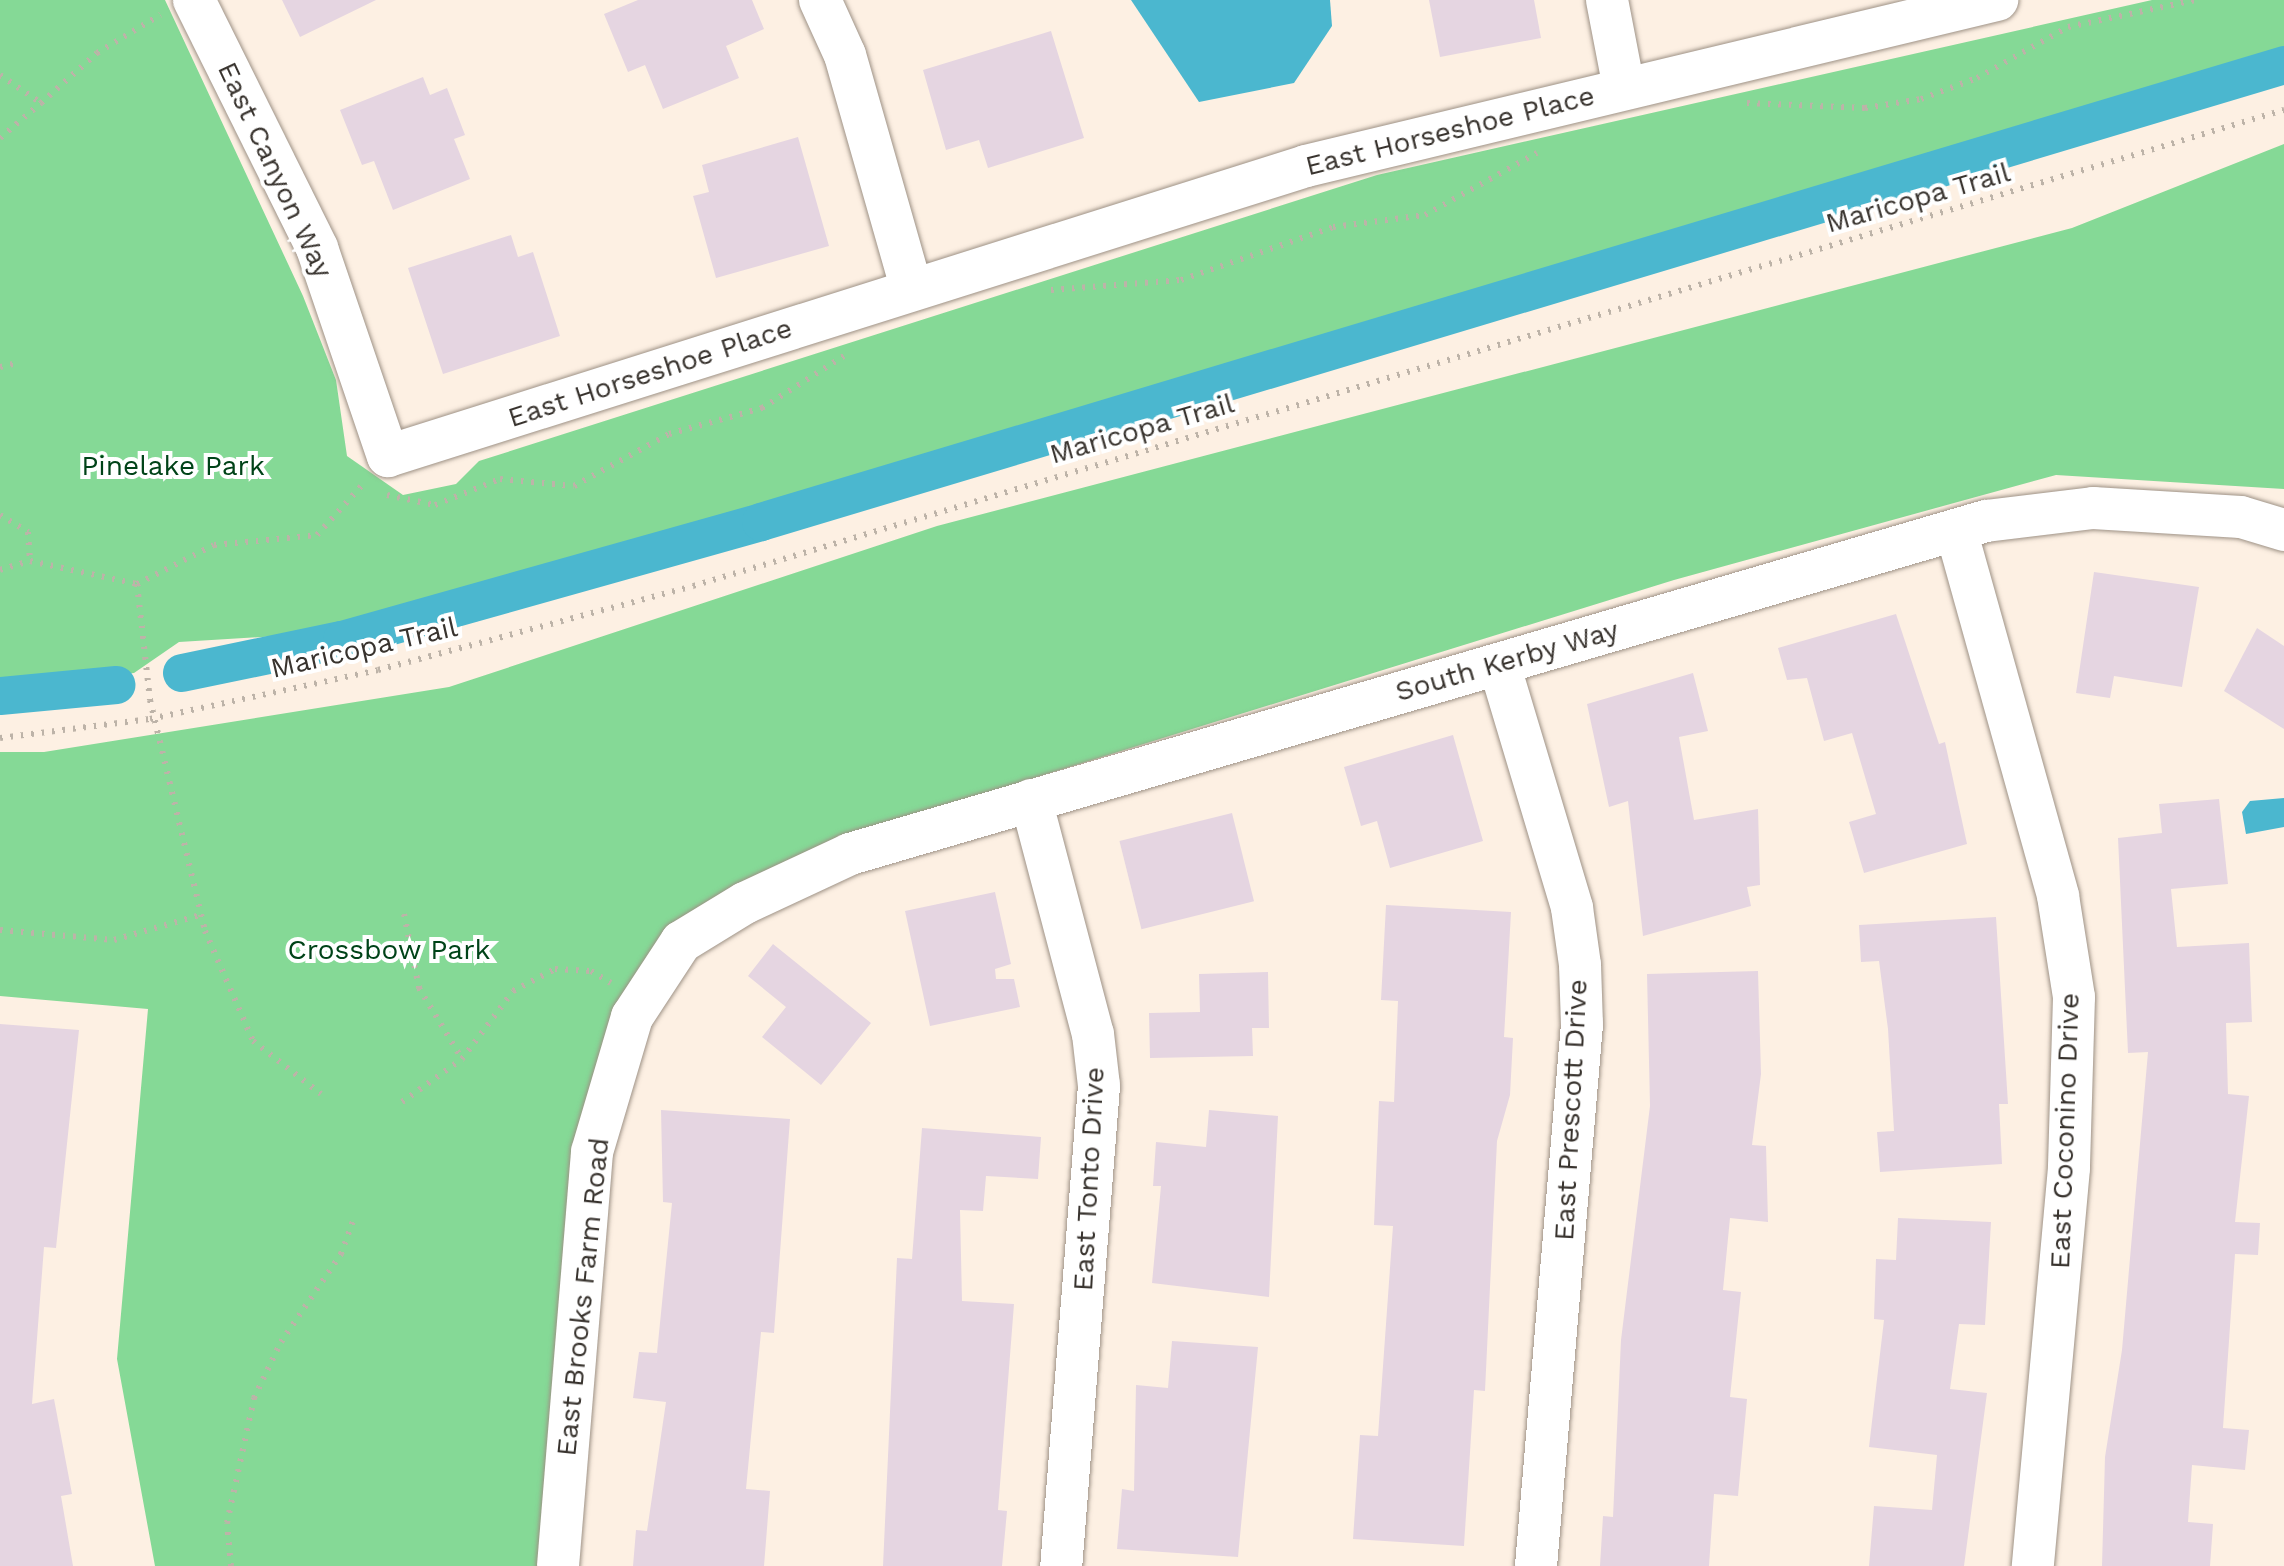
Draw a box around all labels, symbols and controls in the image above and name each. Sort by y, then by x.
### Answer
street label: East Canyon Way [210,56,340,284]
street label: East Horseshoe Place [1302,79,1598,183]
street label: Maricopa Trail [1821,155,2015,241]
street label: East Horseshoe Place [504,311,796,435]
street label: Maricopa Trail [1045,386,1239,472]
park label: Pinelake Park [81,449,265,483]
street label: Maricopa Trail [267,610,461,686]
street label: South Kerby Way [1391,613,1623,709]
park label: Crossbow Park [287,933,491,967]
street label: East Prescott Drive [1547,978,1595,1242]
street label: East Coconino Drive [2043,992,2087,1270]
street label: East Tonto Drive [1066,1066,1112,1292]
street label: East Brooks Farm Road [550,1136,616,1458]

